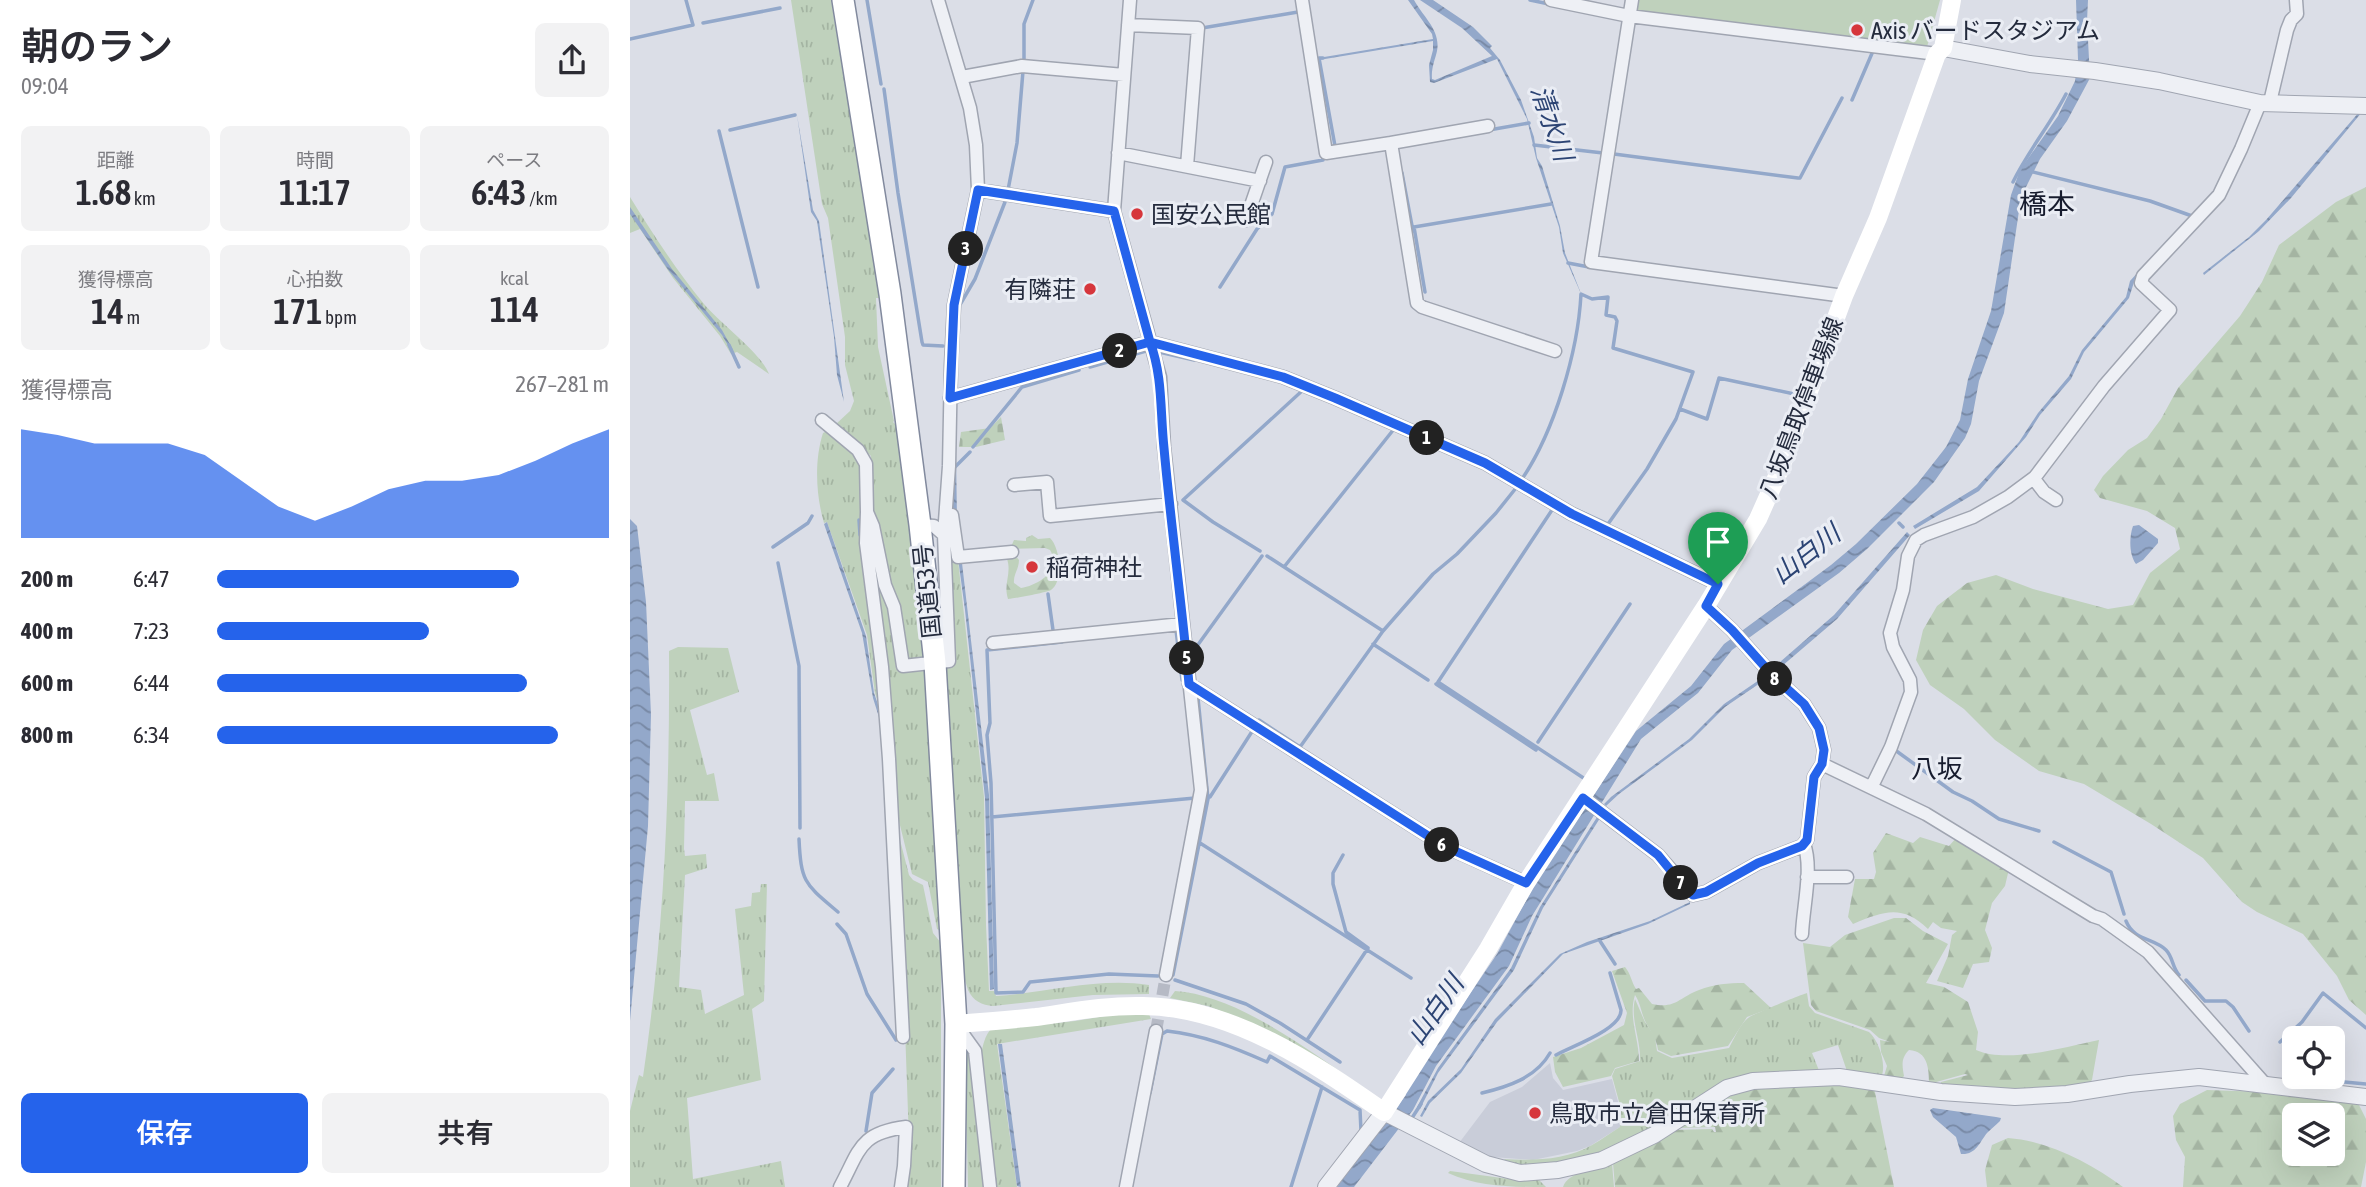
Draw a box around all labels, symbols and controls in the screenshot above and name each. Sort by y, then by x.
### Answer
place label: Axis バードスタジアム [1871,17,2100,44]
marker: Axis バードスタジアム [1849,22,1865,38]
button: share [535,23,609,97]
text: 朝のラン [21,25,173,68]
text: 09:04 [21,73,69,99]
water label: 清水川 [1525,81,1580,168]
text: 距離 [97,149,135,171]
text: 時間 [296,149,334,171]
text: ペース [486,149,542,171]
text: 1.68 [76,172,131,212]
text: 11:17 [279,172,351,212]
text: 6:43 [471,172,527,212]
text: km [131,187,156,209]
text: /km [527,187,558,209]
district label: 橋本 [2019,188,2075,220]
place label: 国安公民館 [1151,201,1271,228]
marker: 国安公民館 [1129,206,1145,222]
pin: 3 [948,232,984,266]
text: 3 [961,237,970,259]
text: kcal [500,267,529,289]
text: 獲得標高 [78,268,154,290]
text: 心拍数 [286,268,344,290]
place label: 有隣荘 [1004,276,1076,303]
marker: 有隣荘 [1082,281,1098,297]
text: 114 [490,289,539,329]
text: 14 [91,291,124,331]
text: 171 [273,291,323,331]
text: m [124,306,140,328]
text: bpm [323,306,357,328]
street label: 八坂鳥取停車場線 [1754,314,1848,502]
pin: 2 [1102,334,1138,368]
text: 2 [1115,339,1124,361]
text: 267–281 m [515,371,609,397]
text: 獲得標高 [21,377,113,403]
pin: 1 [1410,420,1444,456]
text: 1 [1422,426,1431,448]
pin [1688,512,1748,584]
water label: 山白川 [1766,516,1848,590]
icon: arrive [1699,523,1737,561]
street label: 国道53号 [909,543,945,639]
place label: 稲荷神社 [1046,554,1142,581]
marker: 稲荷神社 [1024,559,1040,575]
text: 200 m [21,566,73,592]
text: 6:47 [133,566,170,592]
text: 400 m [21,618,73,644]
text: 7:23 [133,618,170,644]
pin: 5 [1170,640,1204,676]
text: 5 [1182,646,1191,668]
pin: 8 [1758,662,1792,696]
text: 8 [1770,667,1779,689]
text: 600 m [21,670,73,696]
text: 6:44 [133,670,170,696]
text: 800 m [21,722,73,748]
text: 6:34 [133,722,170,748]
district label: 八坂 [1911,754,1963,784]
pin: 6 [1424,828,1460,862]
text: 6 [1437,833,1446,855]
pin: 7 [1664,866,1698,900]
text: 7 [1676,871,1685,893]
water label: 山白川 [1400,967,1471,1051]
map controls [2282,1026,2345,1166]
button: locate [2282,1026,2345,1089]
button: 保存 [21,1093,308,1173]
button: 共有 [322,1093,609,1173]
place label: 鳥取市立倉田保育所 [1549,1100,1765,1127]
button: layers [2282,1103,2345,1166]
marker: 鳥取市立倉田保育所 [1527,1105,1543,1121]

